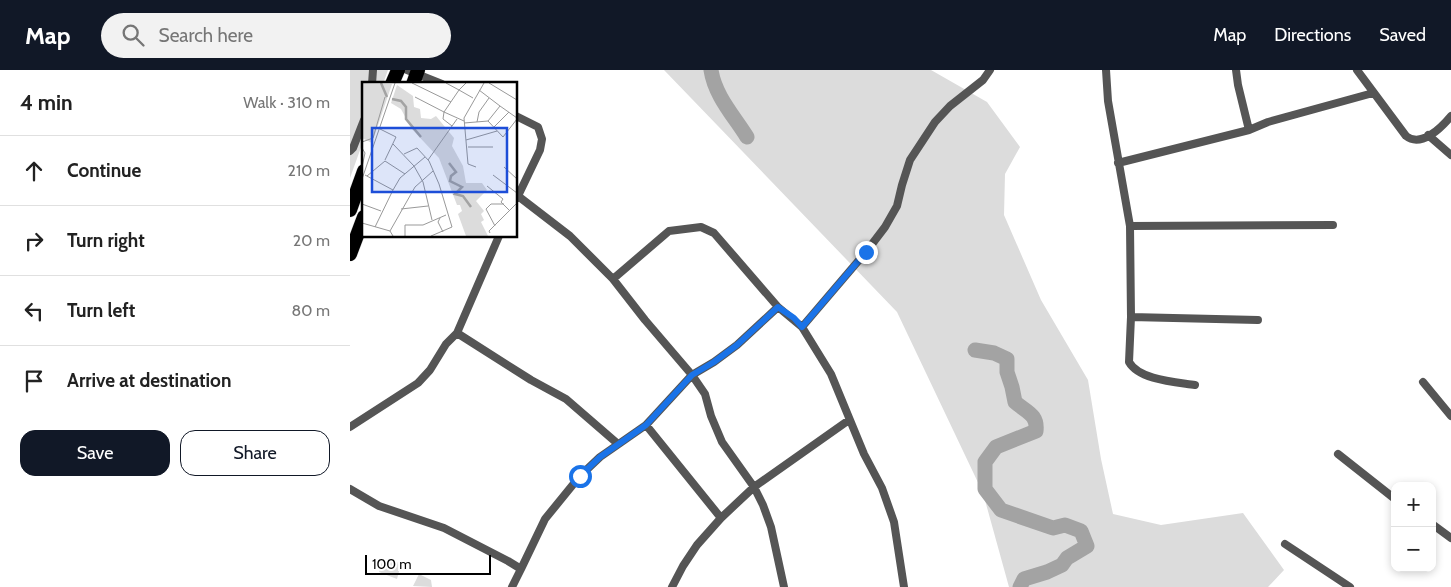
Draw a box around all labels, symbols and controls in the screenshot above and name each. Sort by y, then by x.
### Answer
search box [101,13,451,58]
text: Map [25,21,71,50]
icon: search [119,21,147,49]
text: Search here [159,24,253,47]
text: Map [1213,24,1246,46]
text: Directions [1274,24,1351,46]
text: Saved [1379,24,1426,46]
inset map [362,82,518,238]
text: 4 min [20,90,73,115]
text: Walk · 310 m [243,93,330,112]
icon: ahead [20,157,48,185]
text: Continue [67,159,141,182]
text: 210 m [288,161,330,180]
icon: right [20,227,48,255]
text: Turn right [67,229,145,252]
text: 20 m [293,231,330,250]
route end [855,241,878,264]
icon: left [20,297,48,325]
text: Turn left [67,299,135,322]
text: 80 m [292,301,330,320]
icon: arrive [20,367,48,395]
text: Arrive at destination [67,369,231,392]
button: Save [20,430,170,476]
button: Share [180,430,330,476]
route start [569,465,592,488]
map controls [1391,482,1436,572]
button: + [1391,482,1436,527]
button: − [1391,527,1436,572]
scale bar [365,552,491,575]
text: 100 m [372,555,412,573]

